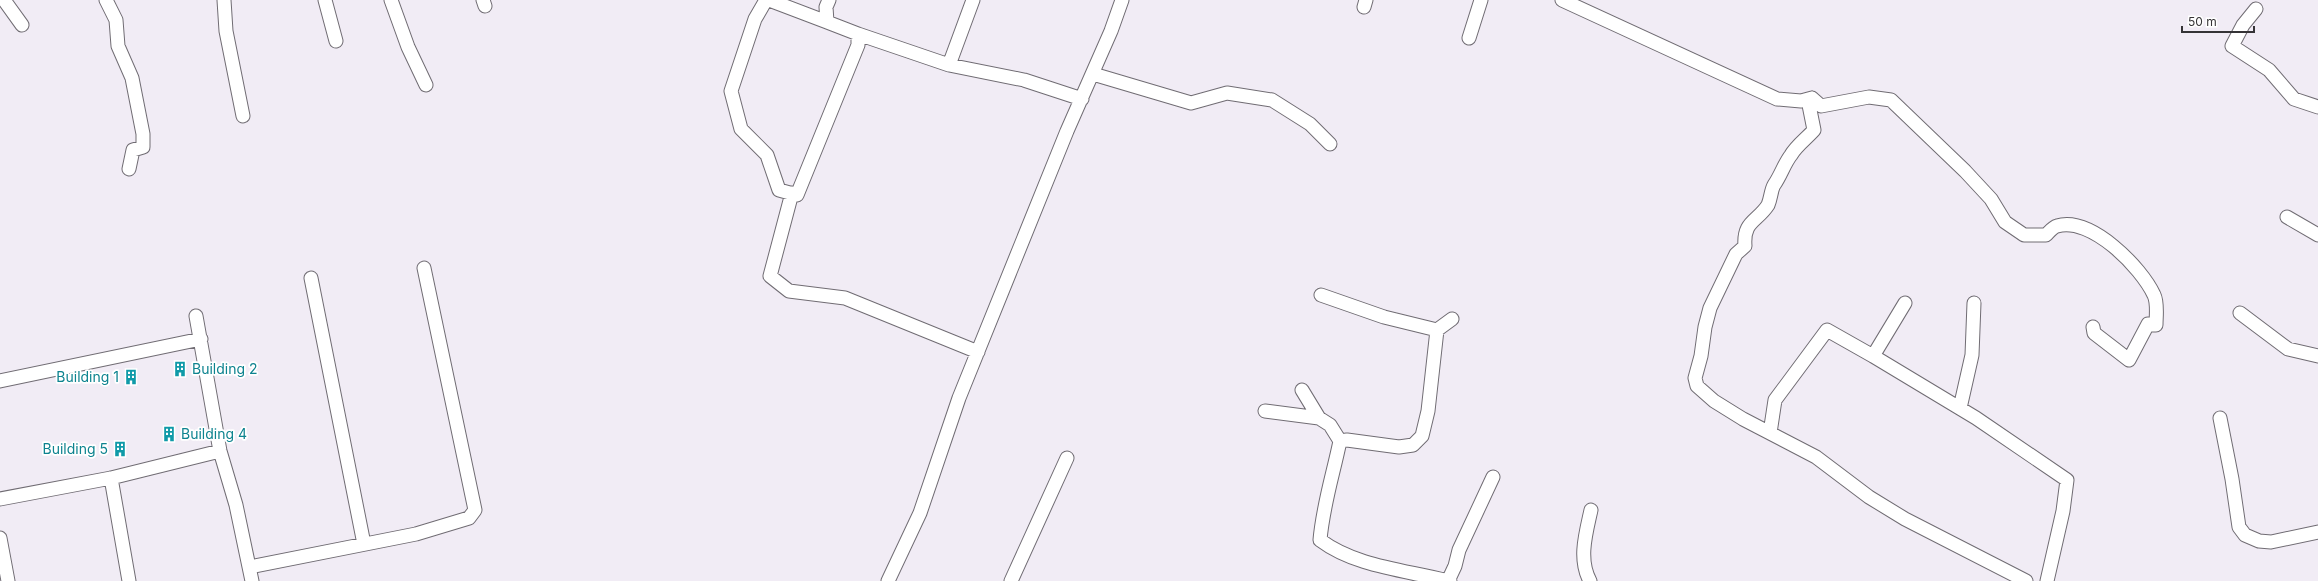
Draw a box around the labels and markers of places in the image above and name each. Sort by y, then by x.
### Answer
building icon: Building 2 [171,360,189,378]
place label: Building 2 [192,360,258,377]
place label: Building 1 [56,368,119,385]
building icon: Building 1 [122,368,140,386]
building icon: Building 4 [160,425,178,443]
place label: Building 4 [181,425,247,442]
place label: Building 5 [43,440,108,457]
building icon: Building 5 [111,440,129,458]

